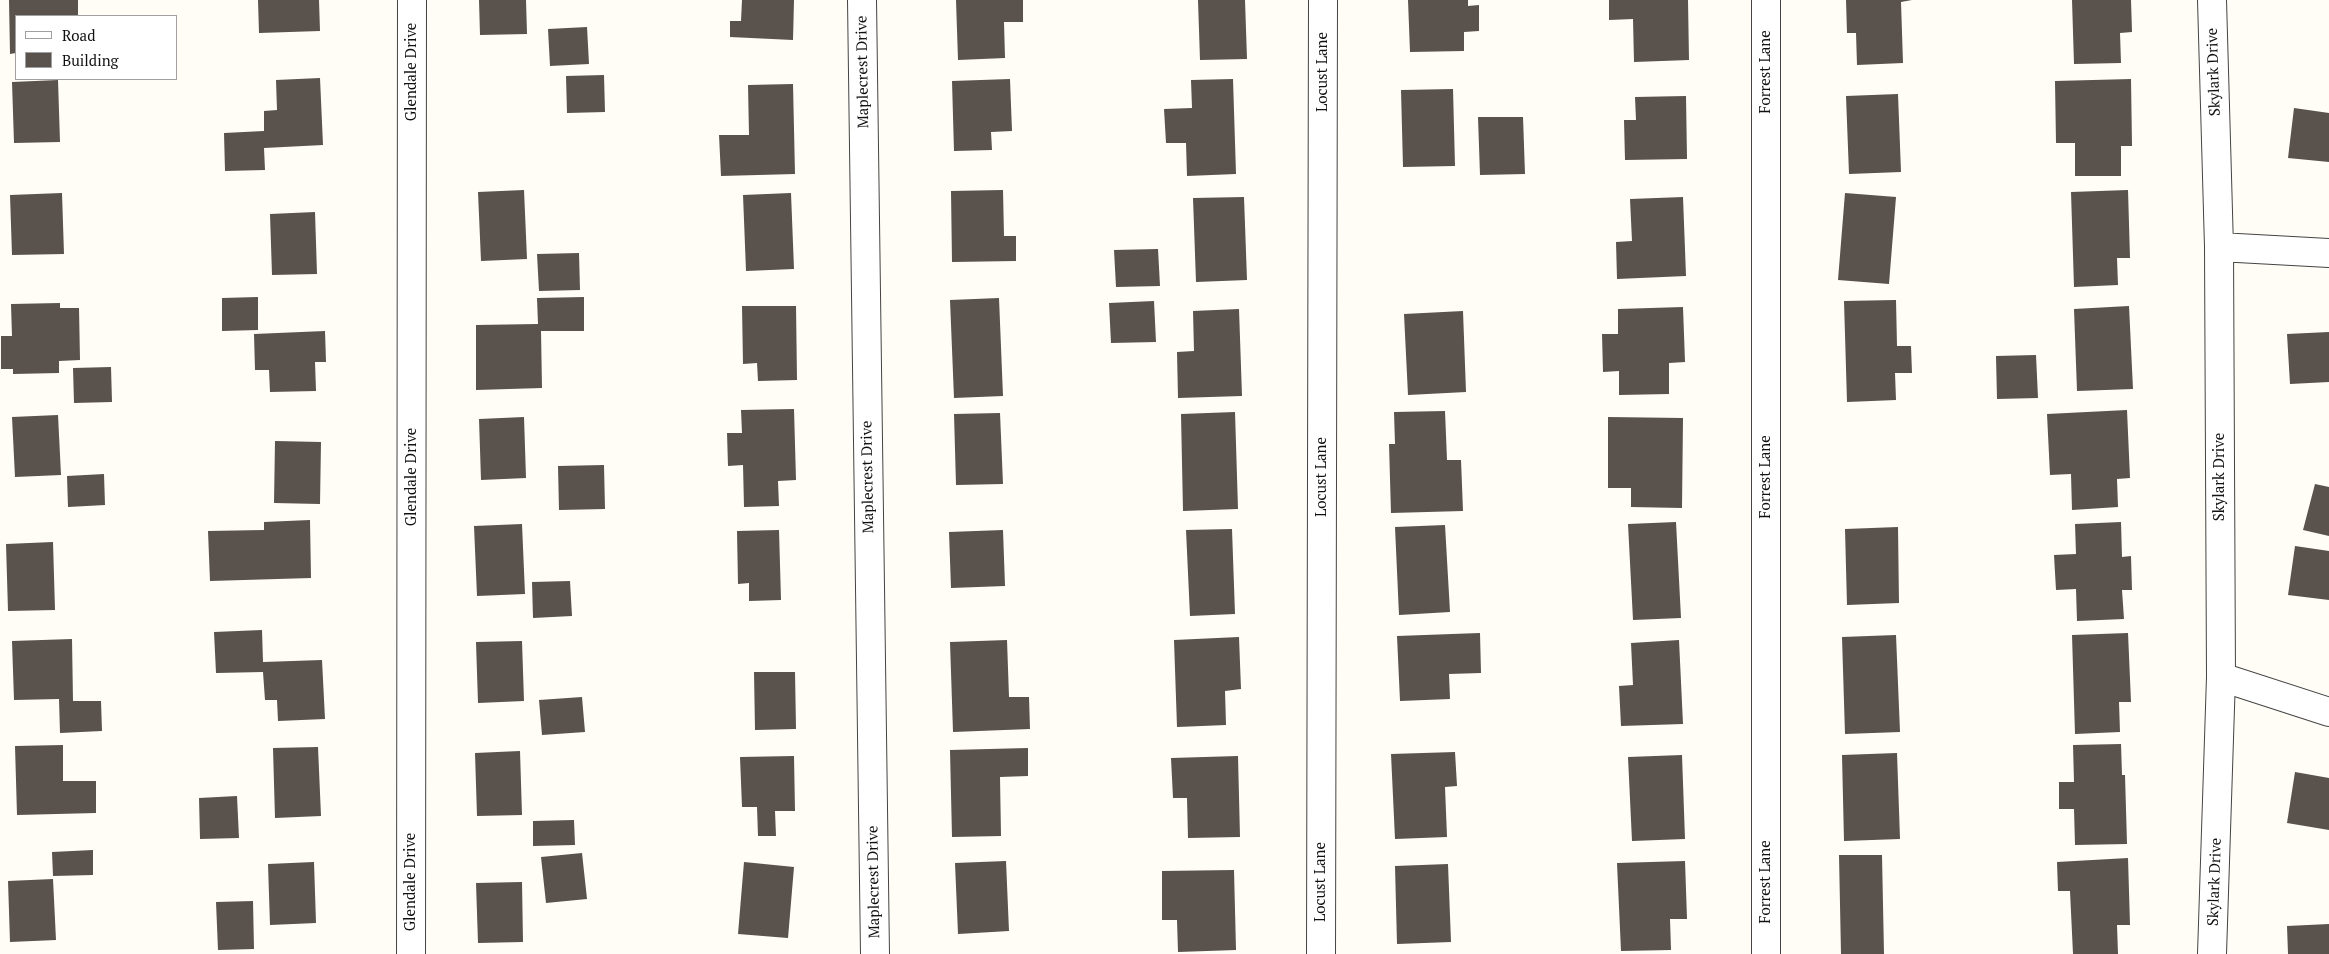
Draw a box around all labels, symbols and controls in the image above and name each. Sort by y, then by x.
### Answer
legend [15,15,178,80]
street label: Maplecrest Drive [853,15,873,129]
street label: Glendale Drive [403,23,421,121]
text: Road [62,25,95,45]
street label: Skylark Drive [2203,28,2225,116]
street label: Forrest Lane [1757,30,1775,114]
street label: Locust Lane [1314,32,1332,112]
text: Building [62,50,119,70]
street label: Maplecrest Drive [858,420,878,534]
street label: Glendale Drive [403,428,421,526]
street label: Skylark Drive [2211,433,2229,521]
street label: Forrest Lane [1757,435,1775,519]
street label: Locust Lane [1313,437,1331,517]
street label: Maplecrest Drive [864,825,884,939]
street label: Glendale Drive [402,833,420,931]
street label: Skylark Drive [2204,838,2226,926]
street label: Forrest Lane [1757,840,1775,924]
street label: Locust Lane [1312,842,1330,922]

